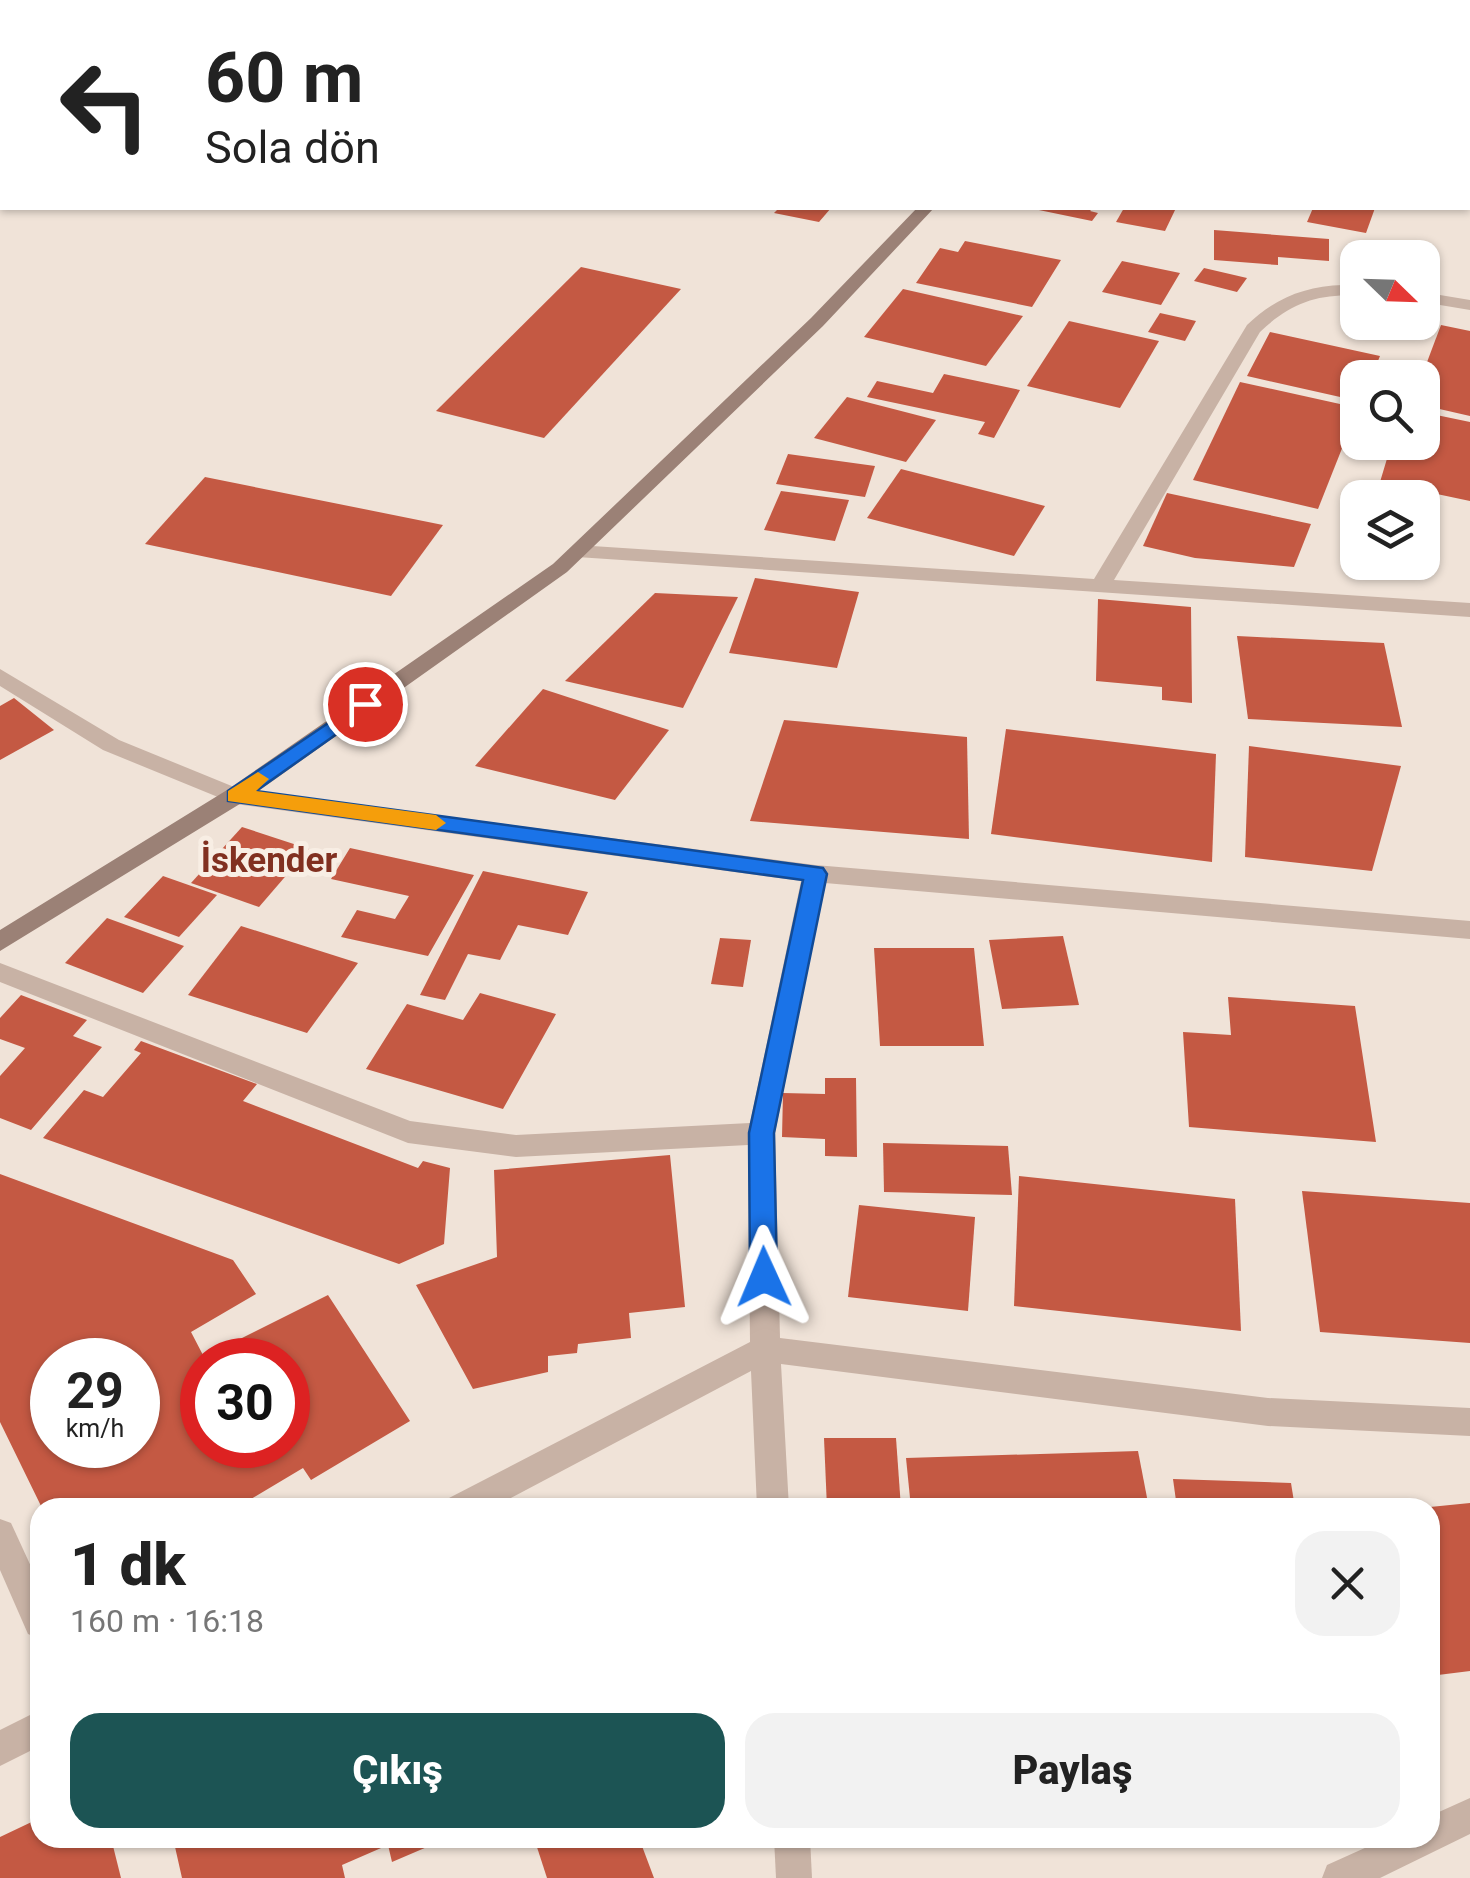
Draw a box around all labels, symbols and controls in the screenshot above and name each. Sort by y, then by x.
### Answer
text: 60 m [205,37,363,119]
icon: left [40,40,170,170]
text: Sola dön [205,121,380,174]
north arrow [1340,240,1440,340]
map controls [1340,240,1440,580]
button: search [1340,360,1440,460]
button: layers [1340,480,1440,580]
pin [323,662,408,747]
icon: arrive [338,677,393,732]
district label: İskender [201,840,337,881]
position arrow [712,1225,816,1329]
speed limit sign: 30 [180,1338,310,1468]
text: 29 [66,1362,124,1420]
text: km/h [66,1414,124,1443]
text: 1 dk [70,1529,186,1600]
button: close [1295,1531,1400,1636]
text: 160 m · 16:18 [70,1602,264,1640]
button: Çıkış [70,1713,725,1828]
button: Paylaş [745,1713,1400,1828]

